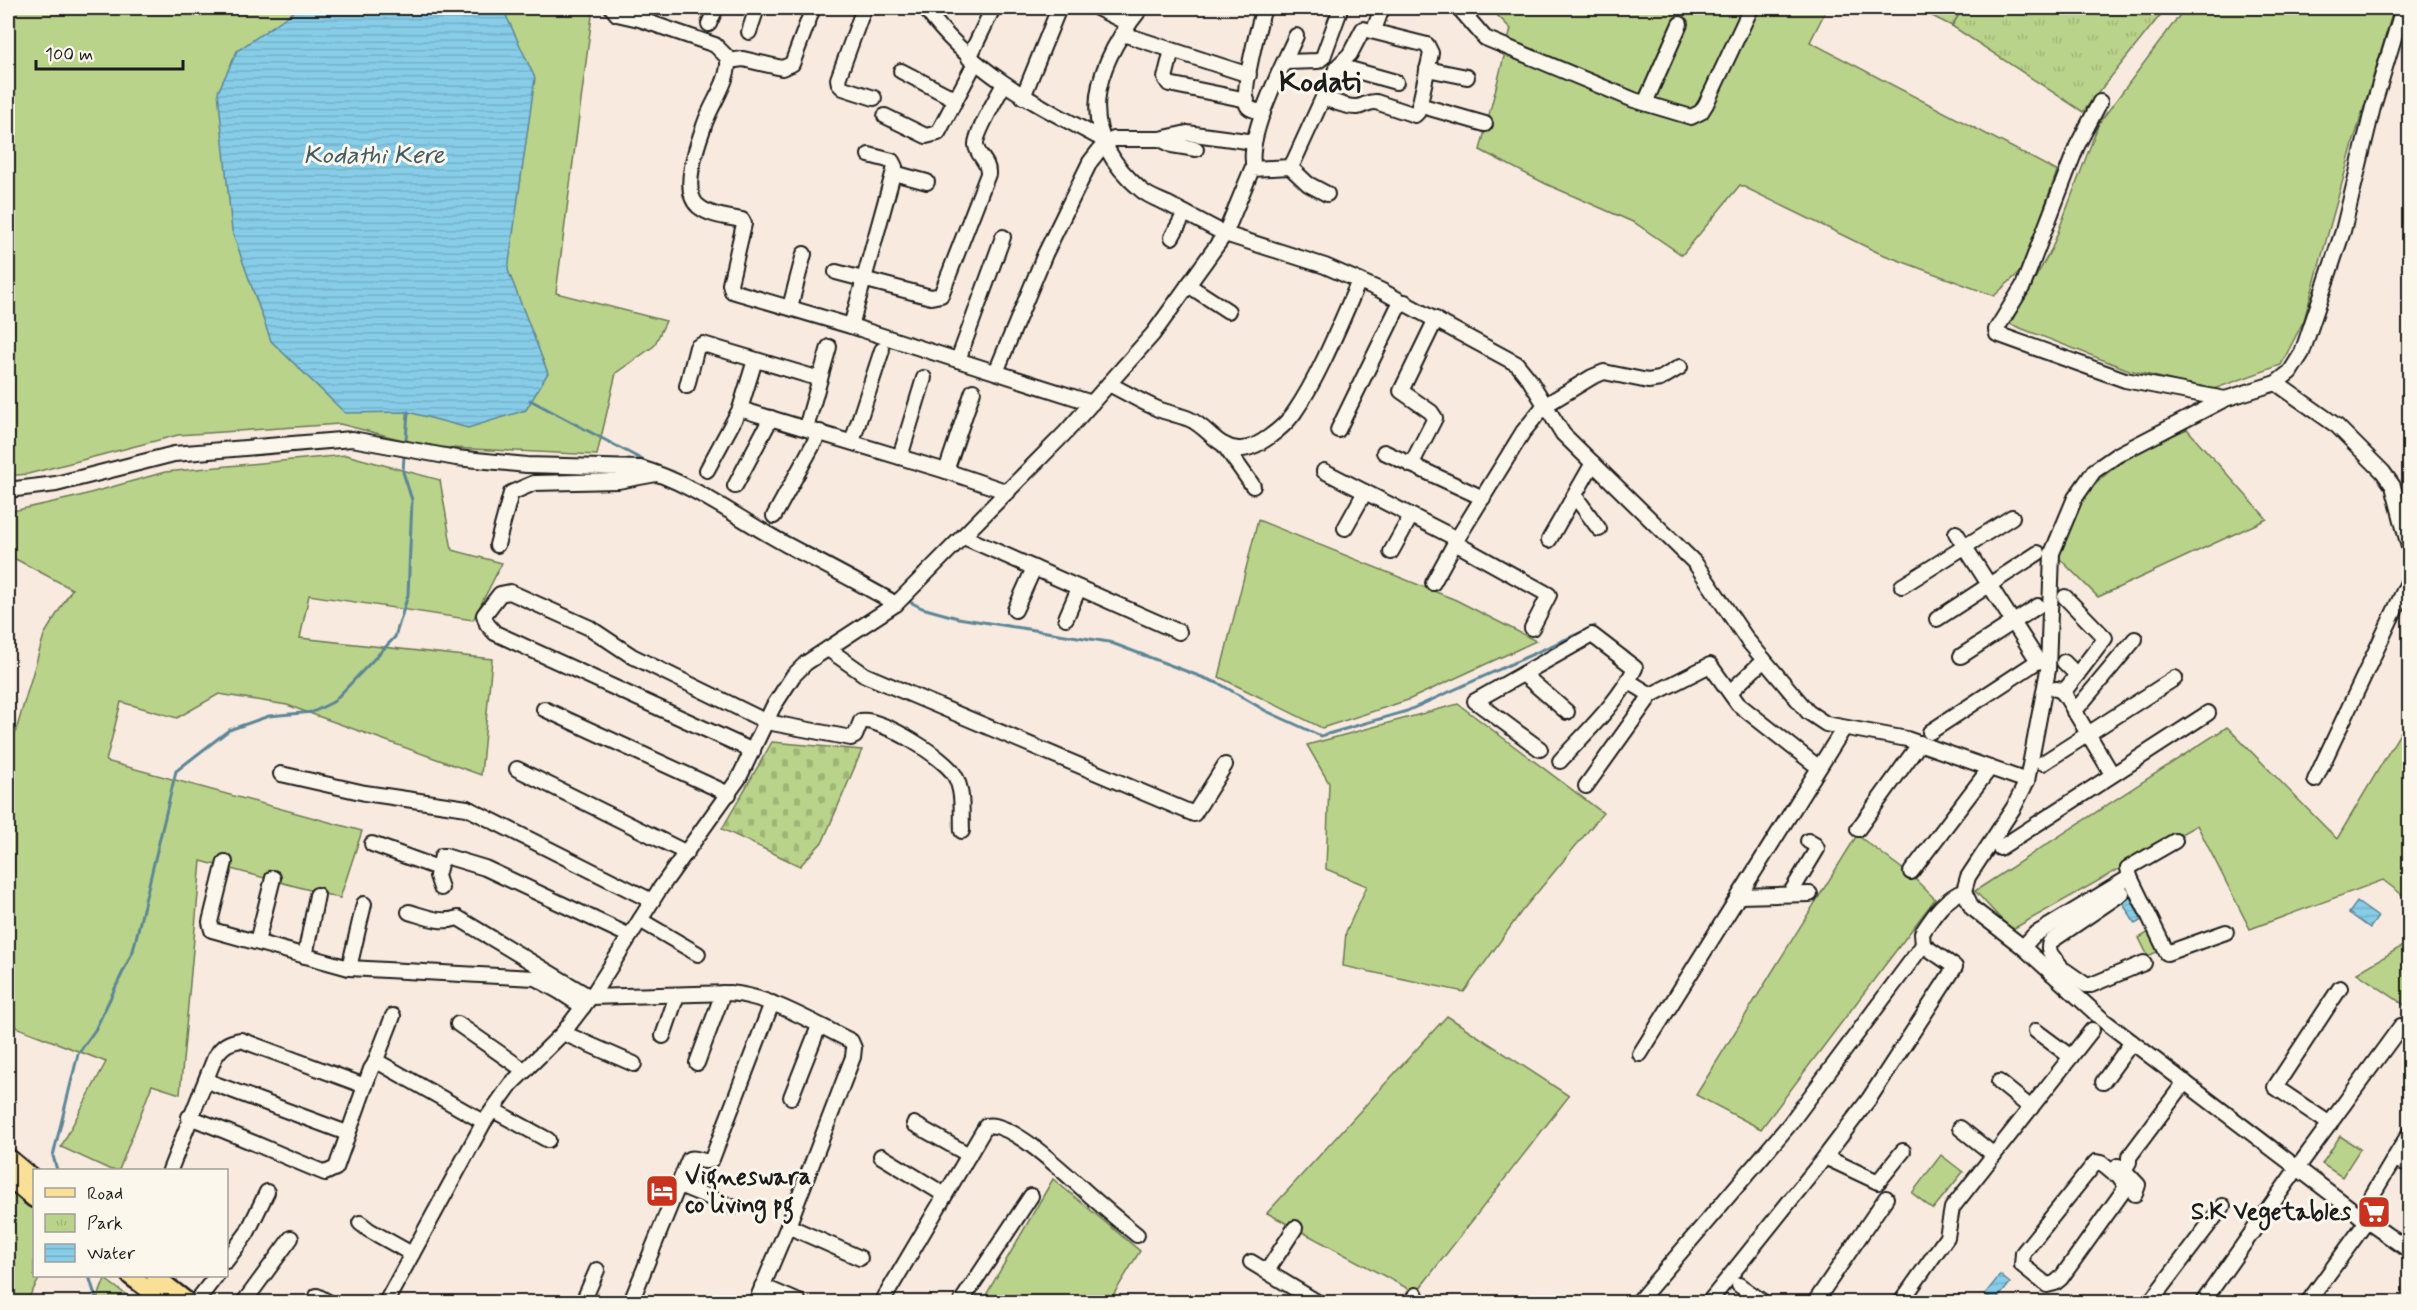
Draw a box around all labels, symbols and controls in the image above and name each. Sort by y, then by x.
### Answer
scale bar [36,33,183,71]
text: 100 m [45,43,93,67]
district label: Kodati [1279,63,1361,102]
water label: Kodathi Kere [303,139,445,173]
place label: Vigneswara co living pg [685,1162,811,1224]
legend [33,1169,228,1277]
hotel icon: Vigneswara co living pg [644,1173,680,1209]
text: Road [87,1182,123,1206]
supermarket icon: S.K Vegetables [2356,1194,2392,1230]
place label: S.K Vegetables [2191,1197,2351,1231]
text: Park [87,1212,123,1236]
text: Water [87,1242,136,1266]

